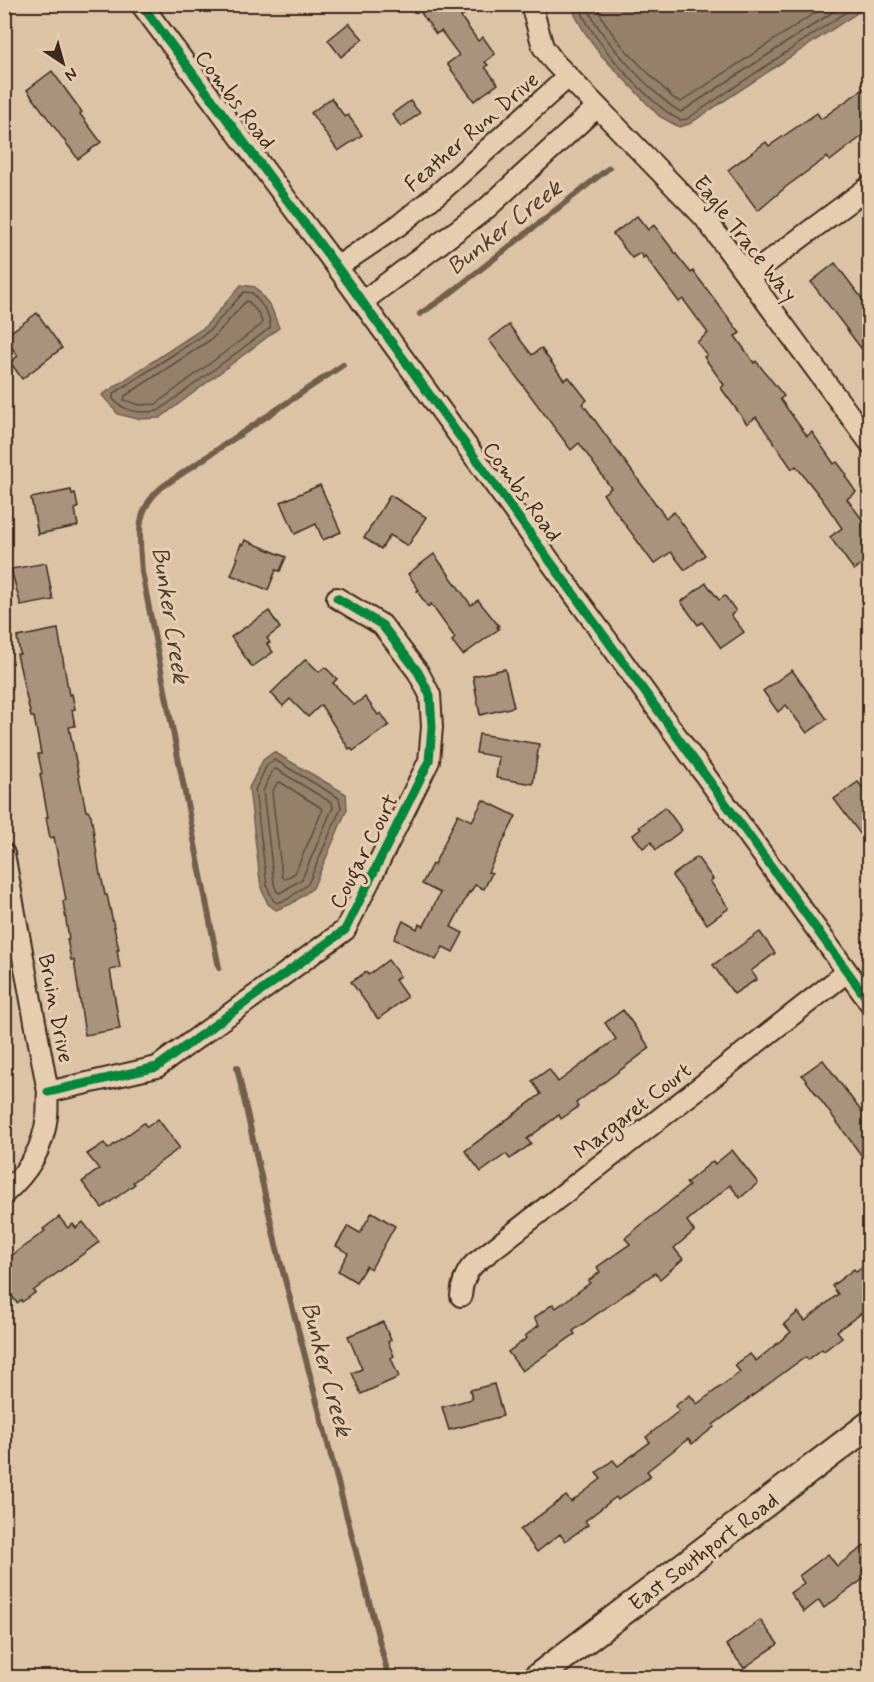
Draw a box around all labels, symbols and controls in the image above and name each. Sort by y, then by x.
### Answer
north arrow [33,33,93,93]
street label: Combs Road [188,45,281,156]
text: N [60,62,81,86]
street label: Feather Run Drive [399,66,546,199]
street label: Eagle Trace Way [685,170,803,309]
water label: Bunker Creek [441,172,570,283]
street label: Combs Road [476,436,567,548]
water label: Bunker Creek [143,545,196,688]
street label: Cougar Court [324,790,408,915]
street label: Bruin Drive [31,952,79,1065]
street label: Margaret Court [569,1057,700,1169]
water label: Bunker Creek [293,1299,359,1442]
street label: East Southport Road [624,1487,785,1618]

